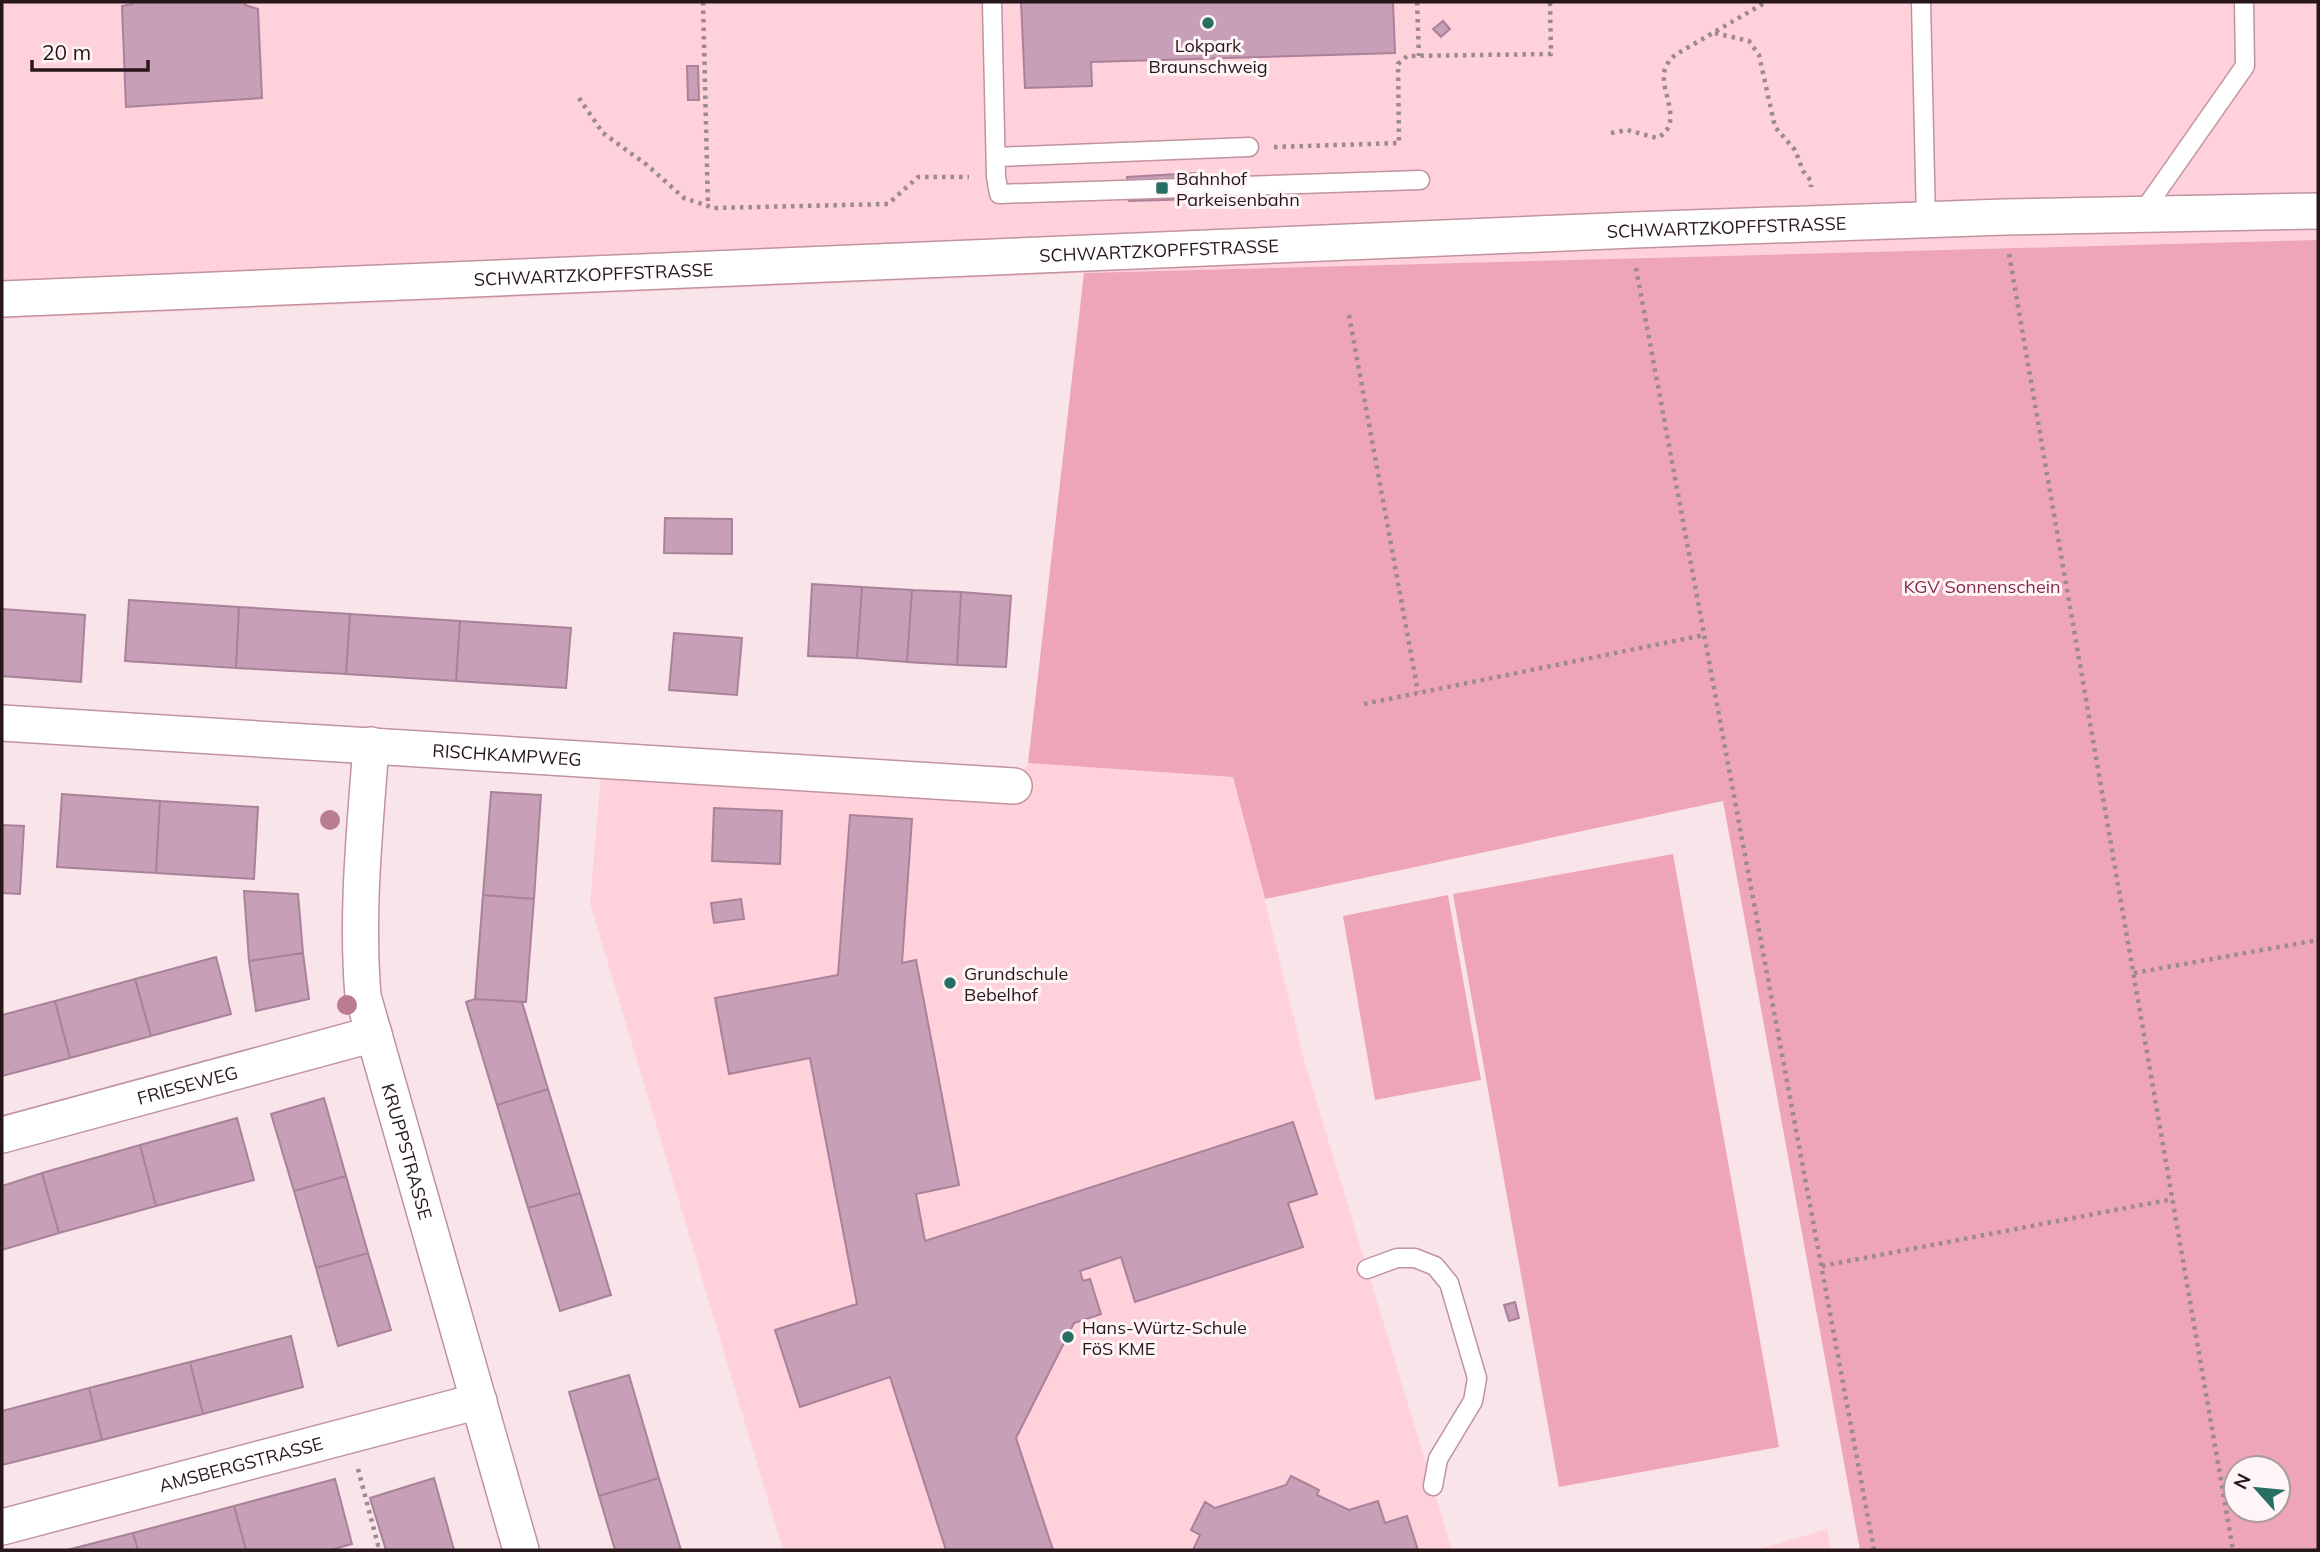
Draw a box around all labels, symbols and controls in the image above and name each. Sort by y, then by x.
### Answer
marker: Lokpark Braunschweig [1200,15,1216,31]
scale bar [32,28,147,72]
place label: Lokpark Braunschweig [1148,34,1268,78]
text: 20 m [42,39,91,65]
place label: Bahnhof Parkeisenbahn [1176,167,1300,211]
marker: Bahnhof Parkeisenbahn [1154,180,1170,196]
street label: SCHWARTZKOPFFSTRASSE [1606,211,1847,243]
street label: SCHWARTZKOPFFSTRASSE [1039,233,1279,267]
street label: SCHWARTZKOPFFSTRASSE [473,257,714,291]
park label: KGV Sonnenschein [1903,575,2061,598]
street label: RISCHKAMPWEG [432,738,582,771]
place label: Grundschule Bebelhof [964,962,1068,1006]
marker: Grundschule Bebelhof [942,975,958,991]
street label: FRIESEWEG [135,1060,240,1109]
street label: KRUPPSTRASSE [377,1081,438,1222]
place label: Hans-Würtz-Schule FöS KME [1082,1316,1247,1360]
marker: Hans-Würtz-Schule FöS KME [1060,1329,1076,1345]
street label: AMSBERGSTRASSE [156,1431,325,1497]
north arrow [2222,1454,2292,1524]
text: N [2228,1469,2256,1493]

